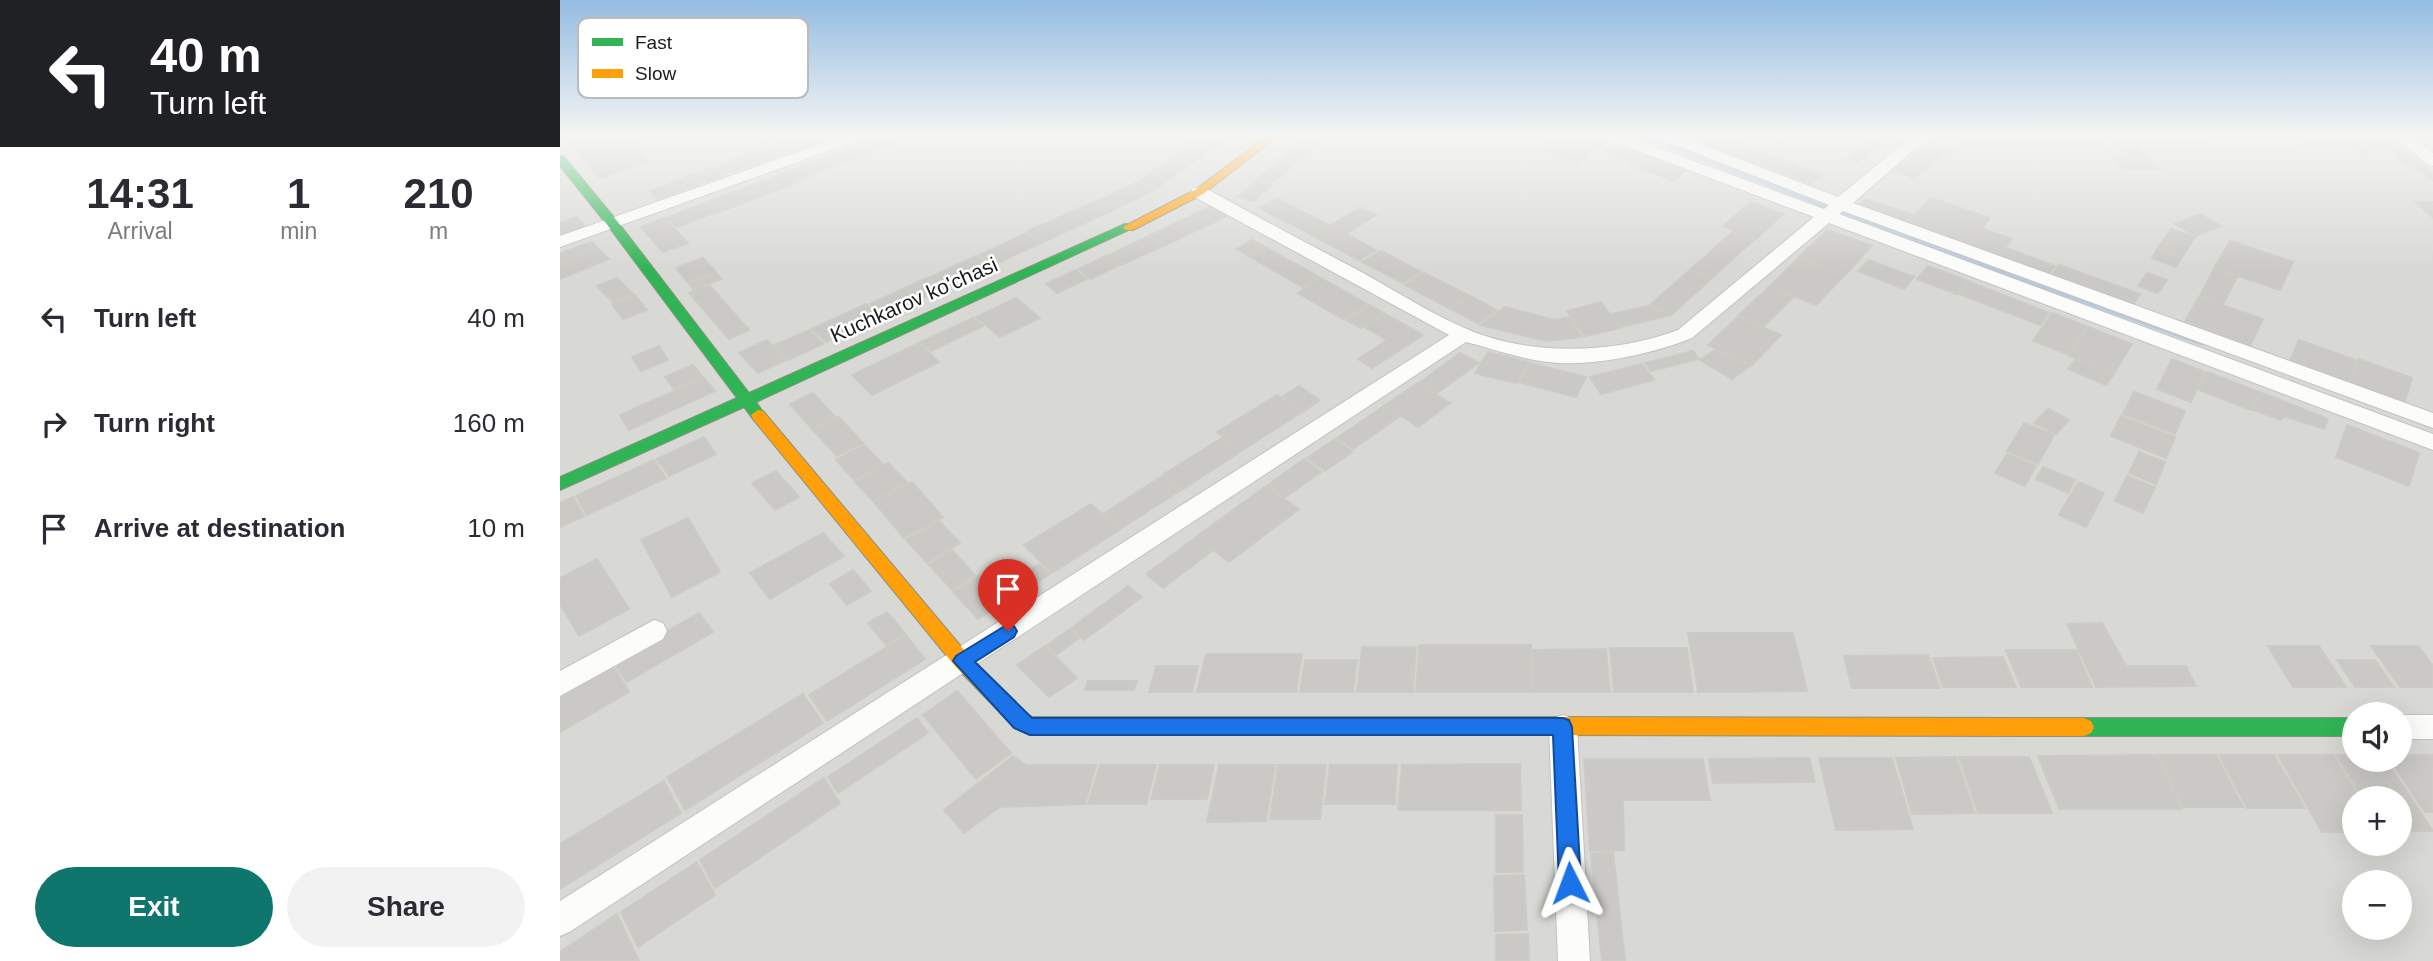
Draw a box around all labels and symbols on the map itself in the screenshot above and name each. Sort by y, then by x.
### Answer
legend [578,18,808,98]
text: Fast [635,32,673,53]
text: Slow [635,63,676,84]
street label: Kuchkarov ko'chasi [827,252,1001,347]
pin [978,559,1038,631]
position arrow [1533,846,1607,920]

